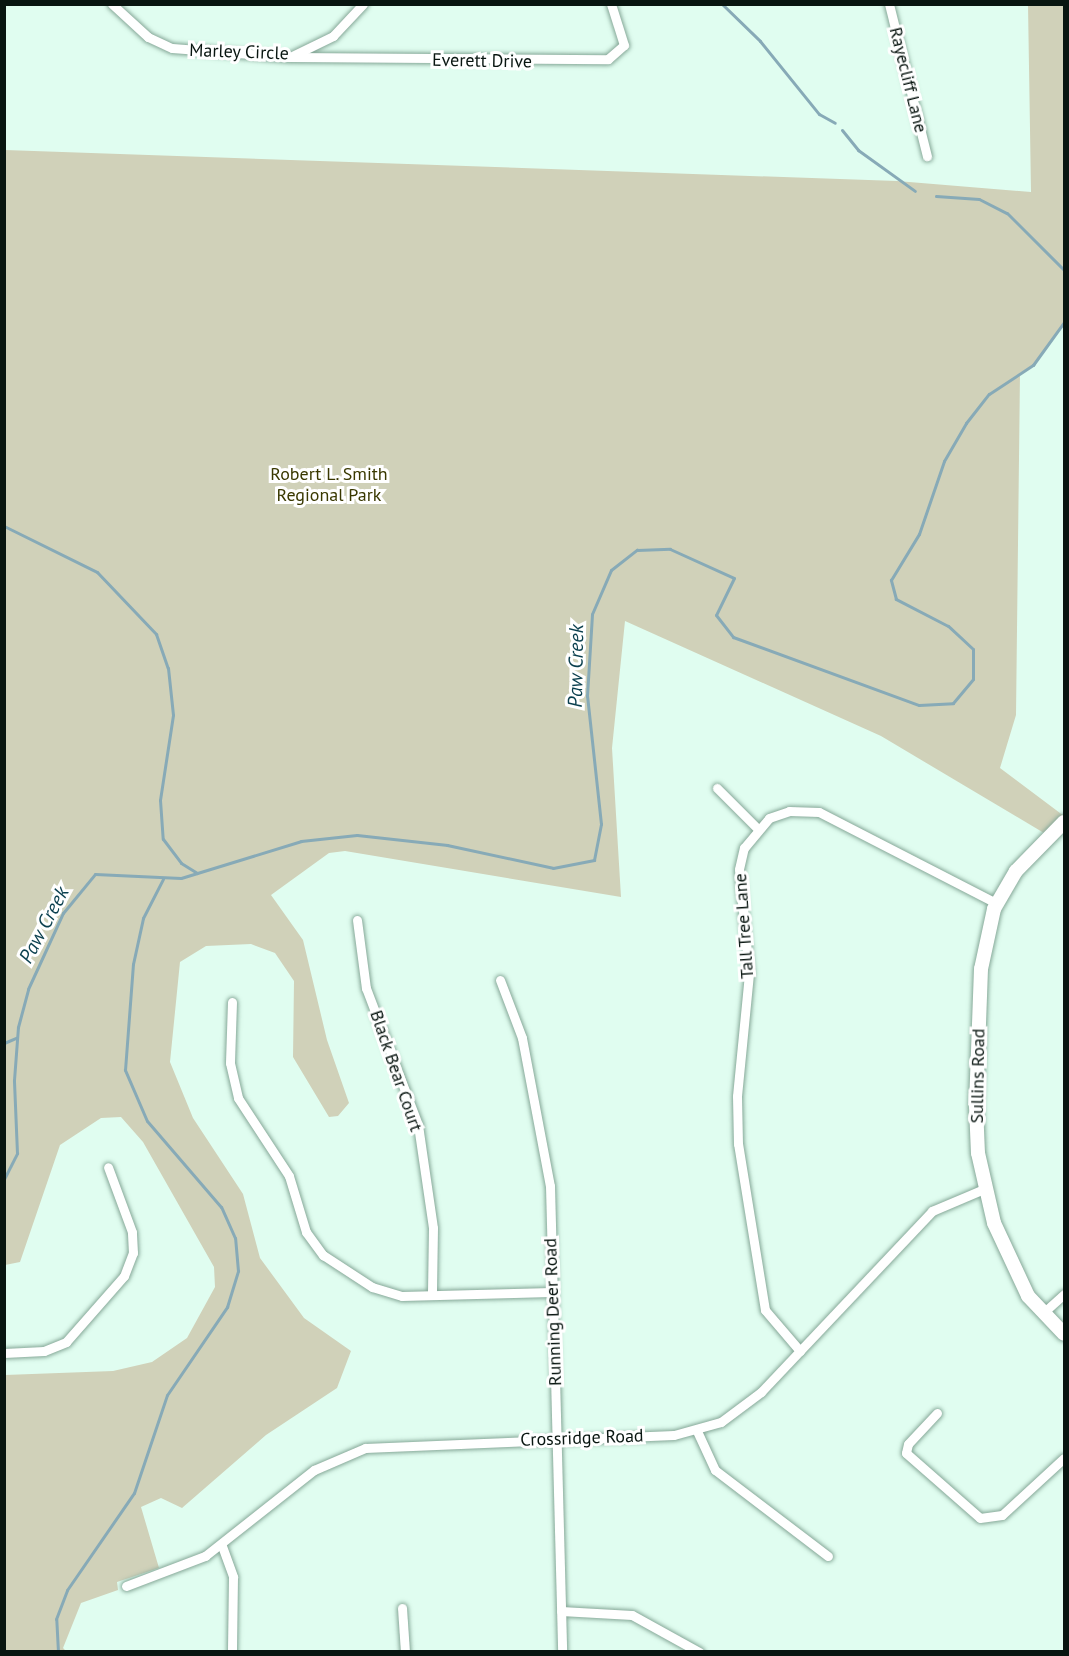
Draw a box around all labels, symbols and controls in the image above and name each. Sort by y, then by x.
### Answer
street label: Rayecliff Lane [884,25,932,135]
street label: Marley Circle [189,39,289,65]
street label: Everett Drive [432,49,532,73]
park label: Robert L. Smith Regional Park [270,464,388,506]
water label: Paw Creek [563,624,589,708]
street label: Tall Tree Lane [730,872,758,980]
water label: Paw Creek [14,882,74,968]
street label: Black Bear Court [365,1007,427,1135]
street label: Sullins Road [966,1028,990,1124]
street label: Running Deer Road [540,1238,566,1386]
street label: Crossridge Road [520,1425,644,1451]

